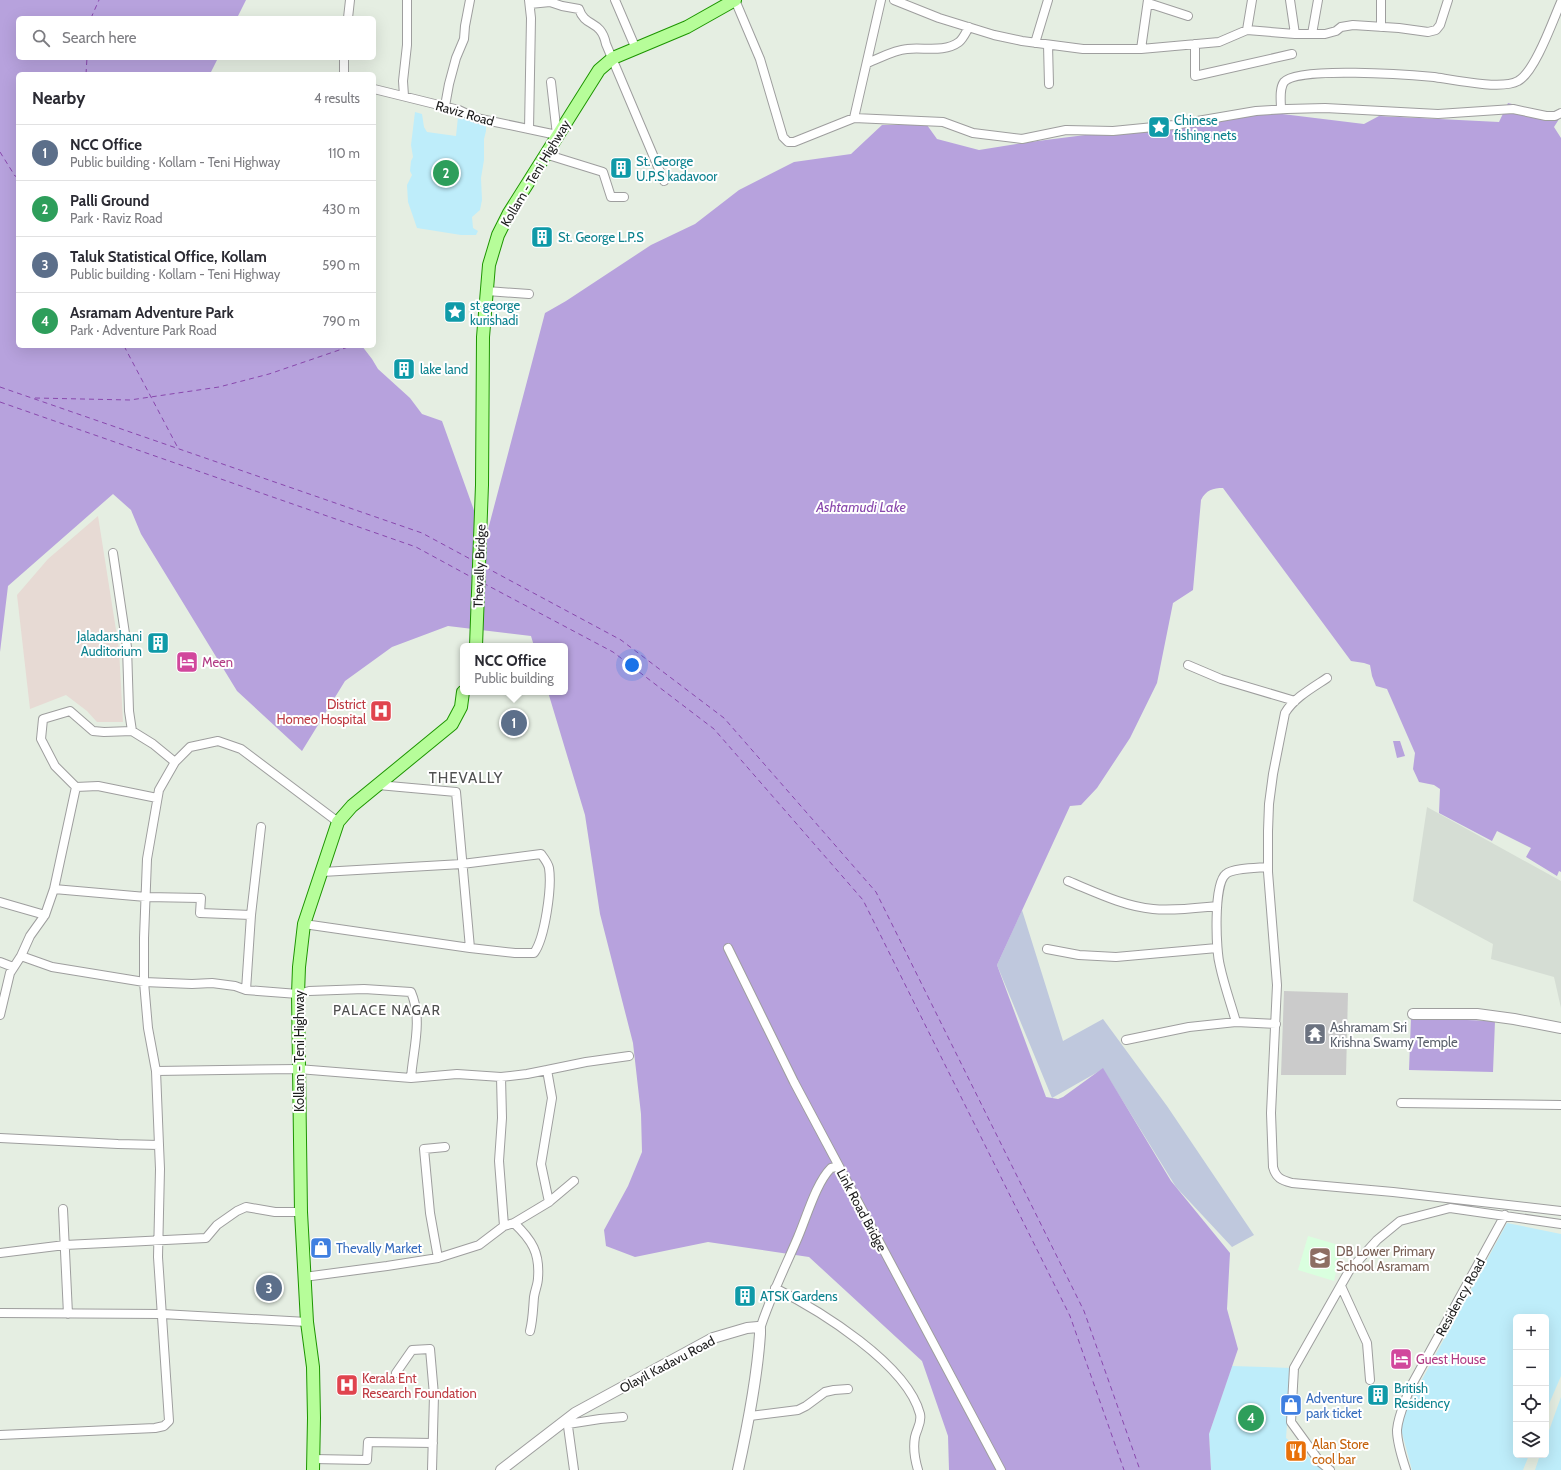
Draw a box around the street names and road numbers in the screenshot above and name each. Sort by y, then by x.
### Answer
street label: Raviz Road [434,97,496,129]
street label: Kollam - Teni Highway [497,116,573,229]
street label: Thevally Bridge [470,524,488,608]
street label: Kollam - Teni Highway [291,990,307,1112]
street label: Link Road Bridge [834,1166,891,1254]
street label: Residency Road [1432,1255,1488,1339]
street label: Olayil Kadavu Road [617,1332,717,1396]

